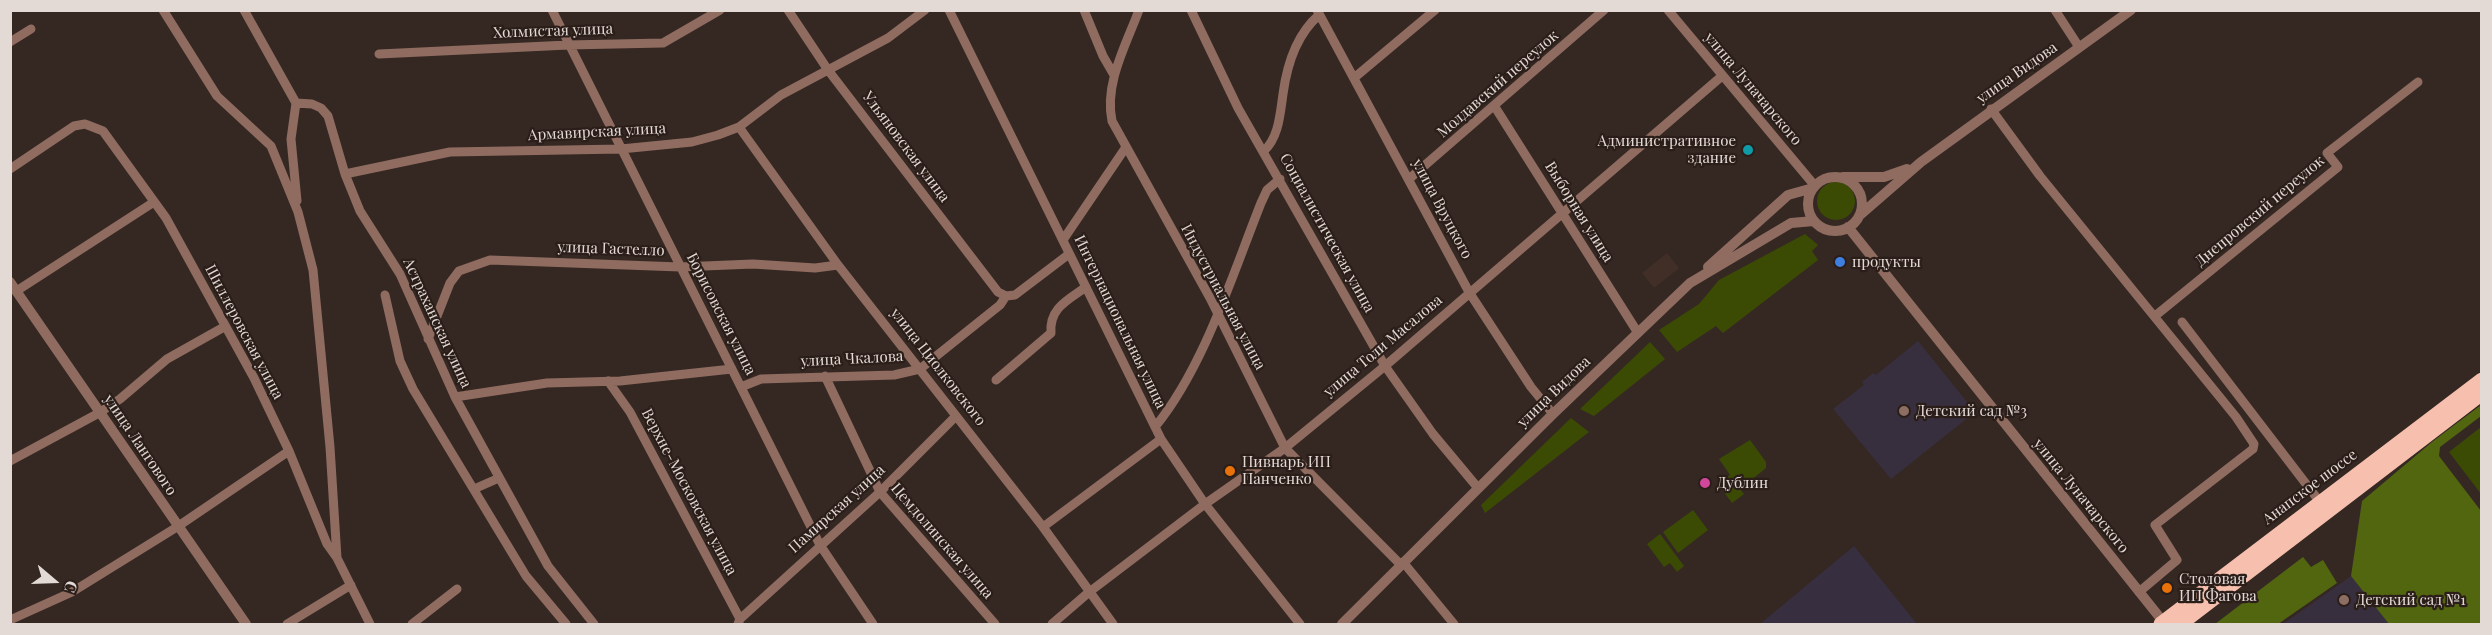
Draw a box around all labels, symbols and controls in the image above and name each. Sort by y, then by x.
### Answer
street label: Холмистая улица [493,20,613,42]
street label: Молдавский переулок [1434,27,1562,141]
street label: улица Луначарского [1701,29,1805,149]
street label: улица Видова [1973,38,2061,108]
street label: Ульяновская улица [859,88,953,206]
street label: Армавирская улица [528,119,666,145]
place label: Административное здание [1597,132,1736,167]
marker: Административное здание [1741,143,1755,157]
street label: Социалистическая улица [1276,150,1378,316]
street label: Днепровский переулок [2192,152,2328,270]
street label: улица Вруцкого [1408,156,1476,262]
street label: Выборная улица [1541,159,1617,265]
street label: Индустриальная улица [1177,221,1269,373]
street label: Интернациональная улица [1070,232,1170,412]
street label: улица Гастелло [557,238,665,260]
street label: Борисовская улица [682,250,760,378]
place label: продукты [1852,253,1921,271]
street label: Астраханская улица [399,255,475,391]
marker: продукты [1833,255,1847,269]
street label: Шиллеровская улица [201,262,287,402]
street label: улица Толи Масалова [1320,291,1446,401]
street label: улица Циолковского [886,305,990,429]
street label: улица Чкалова [800,347,904,371]
street label: улица Видова [1514,353,1594,431]
street label: улица Лангового [100,391,180,499]
place label: Детский сад №3 [1916,402,2027,420]
marker: Детский сад №3 [1897,404,1911,418]
street label: Верхне-Московская улица [637,406,741,578]
street label: улица Луначарского [2029,435,2133,557]
street label: Анапское шоссе [2259,446,2361,528]
place label: Пивнарь ИП Панченко [1242,453,1331,488]
street label: Памирская улица [785,461,889,557]
marker: Пивнарь ИП Панченко [1223,464,1237,478]
place label: Дублин [1717,474,1768,492]
marker: Дублин [1698,476,1712,490]
street label: Цемдолинская улица [887,480,997,602]
north arrow [24,551,84,611]
place label: Столовая ИП Фагова [2179,570,2257,605]
text: С [60,578,83,596]
marker: Столовая ИП Фагова [2160,581,2174,595]
place label: Детский сад №1 [2356,591,2466,609]
marker: Детский сад №1 [2337,593,2351,607]

